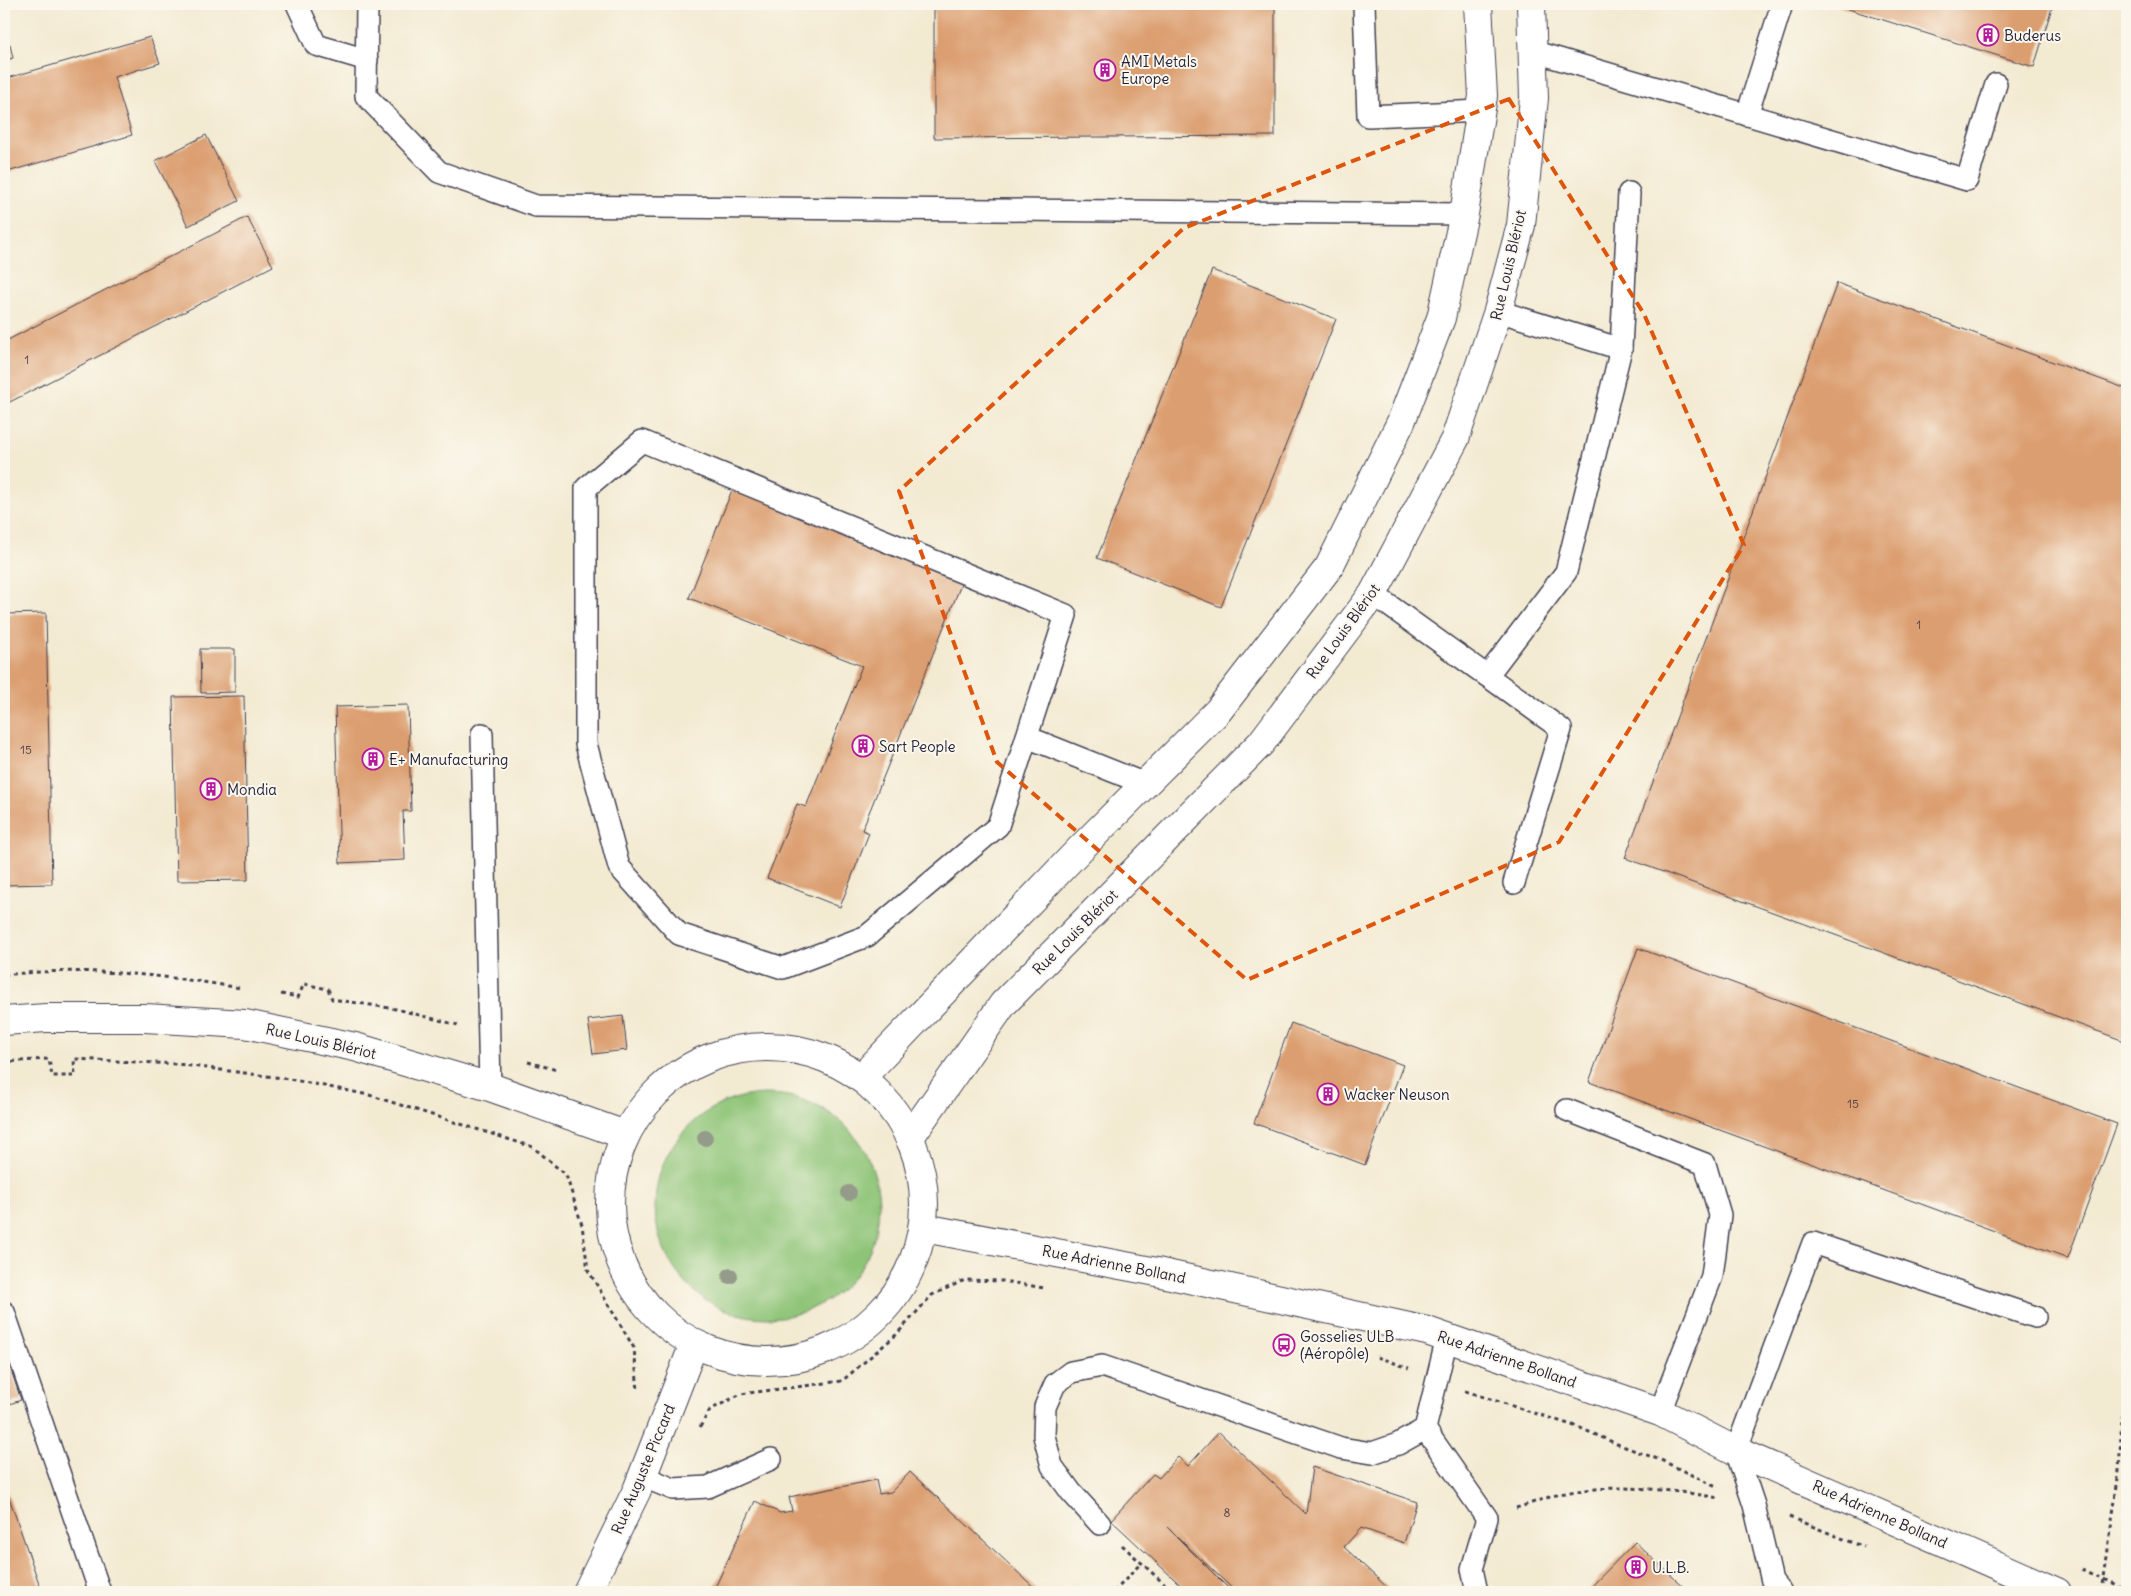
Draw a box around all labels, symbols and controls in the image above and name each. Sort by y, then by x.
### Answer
building icon: Buderus [1976,23,2000,47]
place label: Buderus [2004,26,2061,45]
place label: AMI Metals Europe [1121,52,1197,88]
building icon: AMI Metals Europe [1093,58,1117,82]
street label: Rue Louis Blériot [1486,208,1530,322]
house number: 1 [25,352,29,367]
street label: Rue Louis Blériot [1302,580,1384,682]
house number: 1 [1917,617,1921,632]
building icon: Sart People [851,734,875,758]
place label: Sart People [879,737,956,756]
house number: 15 [20,742,32,757]
building icon: E+ Manufacturing [361,747,385,771]
place label: E+ Manufacturing [389,750,509,769]
building icon: Mondia [199,777,223,801]
place label: Mondia [227,780,277,799]
street label: Rue Louis Blériot [1028,885,1122,979]
street label: Rue Louis Blériot [264,1019,378,1063]
building icon: Wacker Neuson [1316,1082,1340,1106]
place label: Wacker Neuson [1344,1085,1450,1104]
house number: 15 [1847,1096,1859,1111]
street label: Rue Adrienne Bolland [1041,1241,1188,1287]
street label: Rue Adrienne Bolland [1435,1326,1579,1392]
place label: Gosselies ULB (Aéropôle) [1300,1327,1395,1363]
bus stop icon: Gosselies ULB (Aéropôle) [1272,1333,1296,1357]
street label: Rue Auguste Piccard [607,1401,679,1537]
street label: Rue Adrienne Bolland [1809,1476,1951,1552]
house number: 8 [1224,1505,1231,1520]
building icon: U.L.B. [1624,1555,1648,1579]
place label: U.L.B. [1652,1558,1689,1577]

